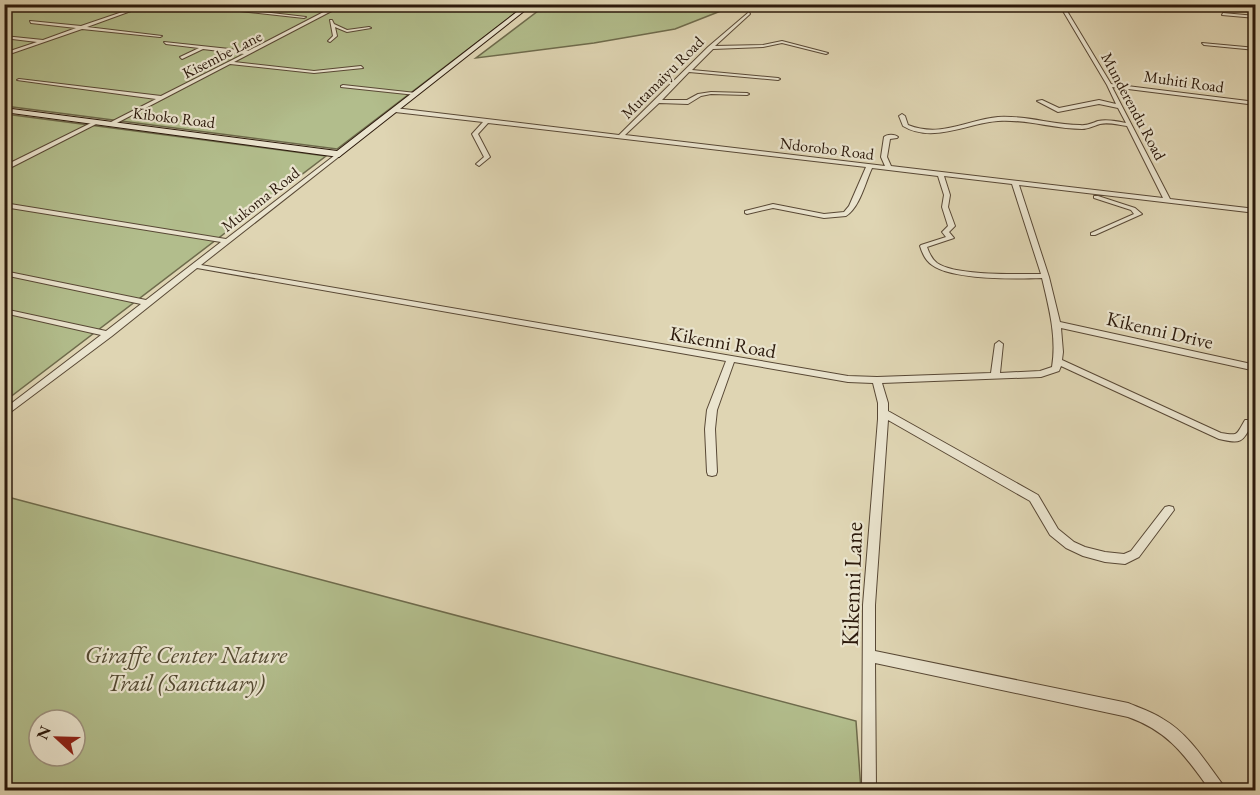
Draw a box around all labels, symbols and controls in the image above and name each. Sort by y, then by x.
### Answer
street label: Kisembe Lane [179,25,266,84]
street label: Mutamaiyu Road [616,31,709,123]
street label: Munderendu Road [1096,49,1171,164]
street label: Muhiti Road [1143,65,1226,98]
street label: Kiboko Road [132,102,217,133]
street label: Ndorobo Road [779,132,876,165]
street label: Mukoma Road [217,162,304,237]
street label: Kikenni Drive [1104,305,1216,355]
street label: Kikenni Road [668,320,779,364]
street label: Kikenni Lane [834,521,869,647]
park label: Giraffe Center Nature Trail (Sanctuary) [85,639,288,698]
north arrow [27,708,87,768]
text: N [31,723,56,743]

